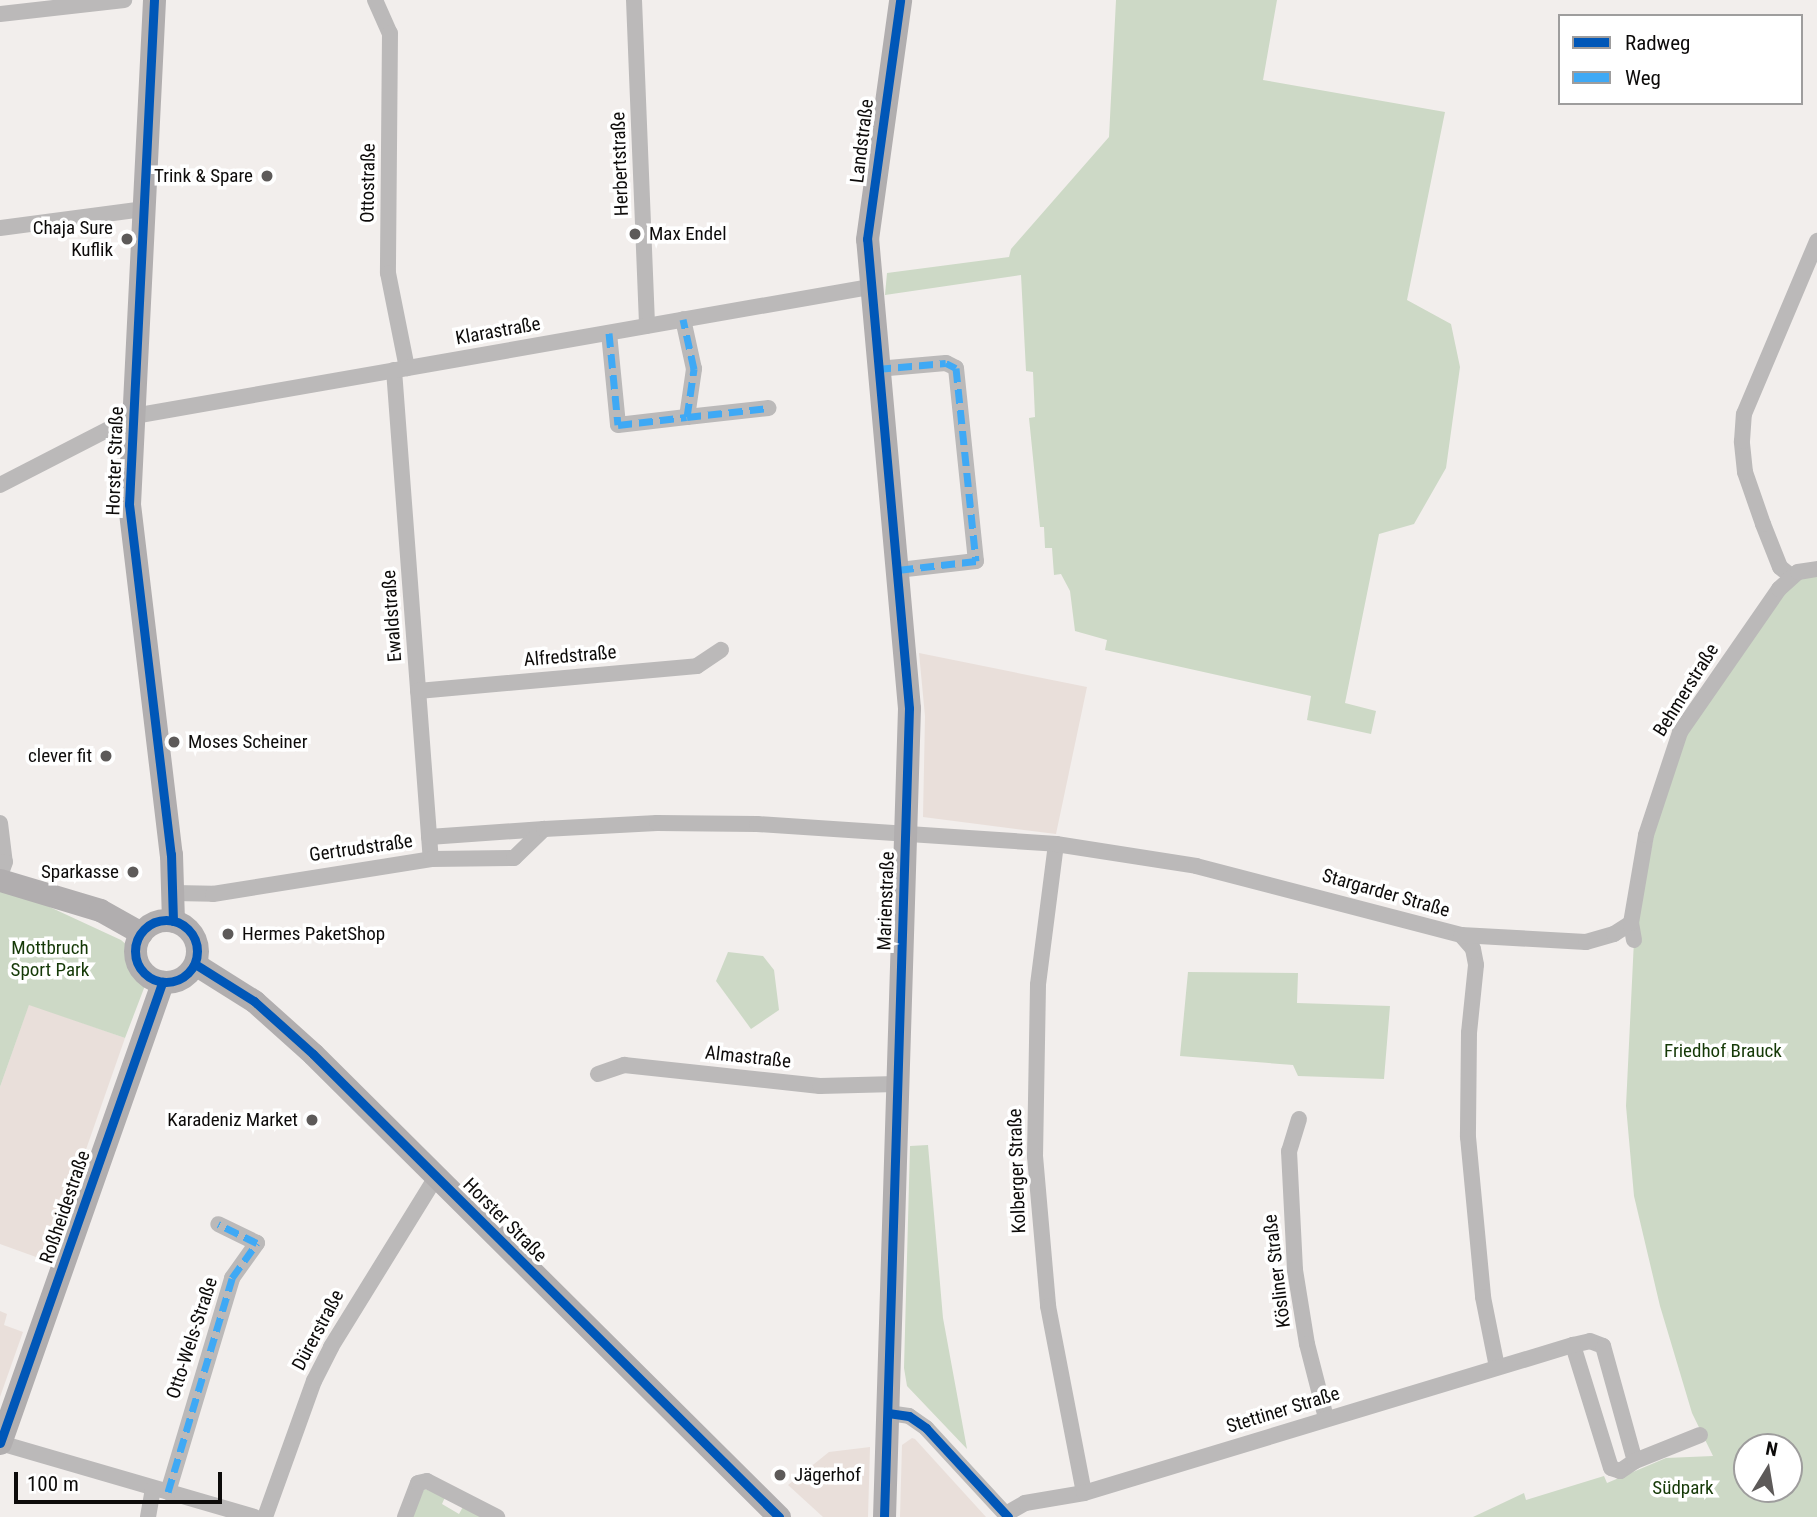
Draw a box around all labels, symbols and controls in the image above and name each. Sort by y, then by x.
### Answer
legend [1558,14,1803,105]
text: Radweg [1625,31,1690,55]
text: Weg [1625,66,1661,90]
street label: Landstraße [846,98,878,184]
street label: Herbertstraße [607,112,633,216]
street label: Ottostraße [356,143,380,223]
place label: Trink & Spare [154,165,253,187]
marker: Trink & Spare [259,168,275,184]
place label: Chaja Sure Kuflik [33,217,113,261]
place label: Max Endel [649,223,726,245]
marker: Max Endel [627,226,643,242]
marker: Chaja Sure Kuflik [119,231,135,247]
street label: Klarastraße [454,312,542,350]
street label: Horster Straße [102,406,128,516]
street label: Ewaldstraße [377,569,407,663]
street label: Behmerstraße [1648,639,1724,741]
street label: Alfredstraße [523,641,617,671]
place label: Moses Scheiner [188,731,307,753]
marker: Moses Scheiner [166,734,182,750]
place label: clever fit [28,745,92,767]
marker: clever fit [98,748,114,764]
street label: Gertrudstraße [308,829,414,867]
street label: Marienstraße [873,851,899,951]
place label: Sparkasse [41,861,119,883]
marker: Sparkasse [125,864,141,880]
street label: Stargarder Straße [1320,864,1452,922]
place label: Hermes PaketShop [242,923,385,945]
marker: Hermes PaketShop [220,926,236,942]
park label: Mottbruch Sport Park [11,937,89,981]
park label: Friedhof Brauck [1664,1040,1782,1062]
street label: Almastraße [704,1041,792,1073]
street label: Kolberger Straße [1003,1108,1031,1234]
place label: Karadeniz Market [167,1109,298,1131]
marker: Karadeniz Market [304,1112,320,1128]
street label: Roßheidestraße [35,1148,95,1266]
street label: Horster Straße [458,1173,552,1267]
street label: Kösliner Straße [1259,1213,1295,1329]
street label: Otto-Wels-Straße [162,1274,222,1402]
street label: Dürerstraße [287,1286,349,1374]
street label: Stettiner Straße [1224,1382,1342,1438]
north arrow [1733,1433,1803,1503]
text: N [1764,1436,1780,1461]
scale bar [18,1458,226,1502]
place label: Jägerhof [794,1464,861,1486]
marker: Jägerhof [772,1467,788,1483]
text: 100 m [27,1472,79,1496]
park label: Südpark [1652,1477,1714,1499]

